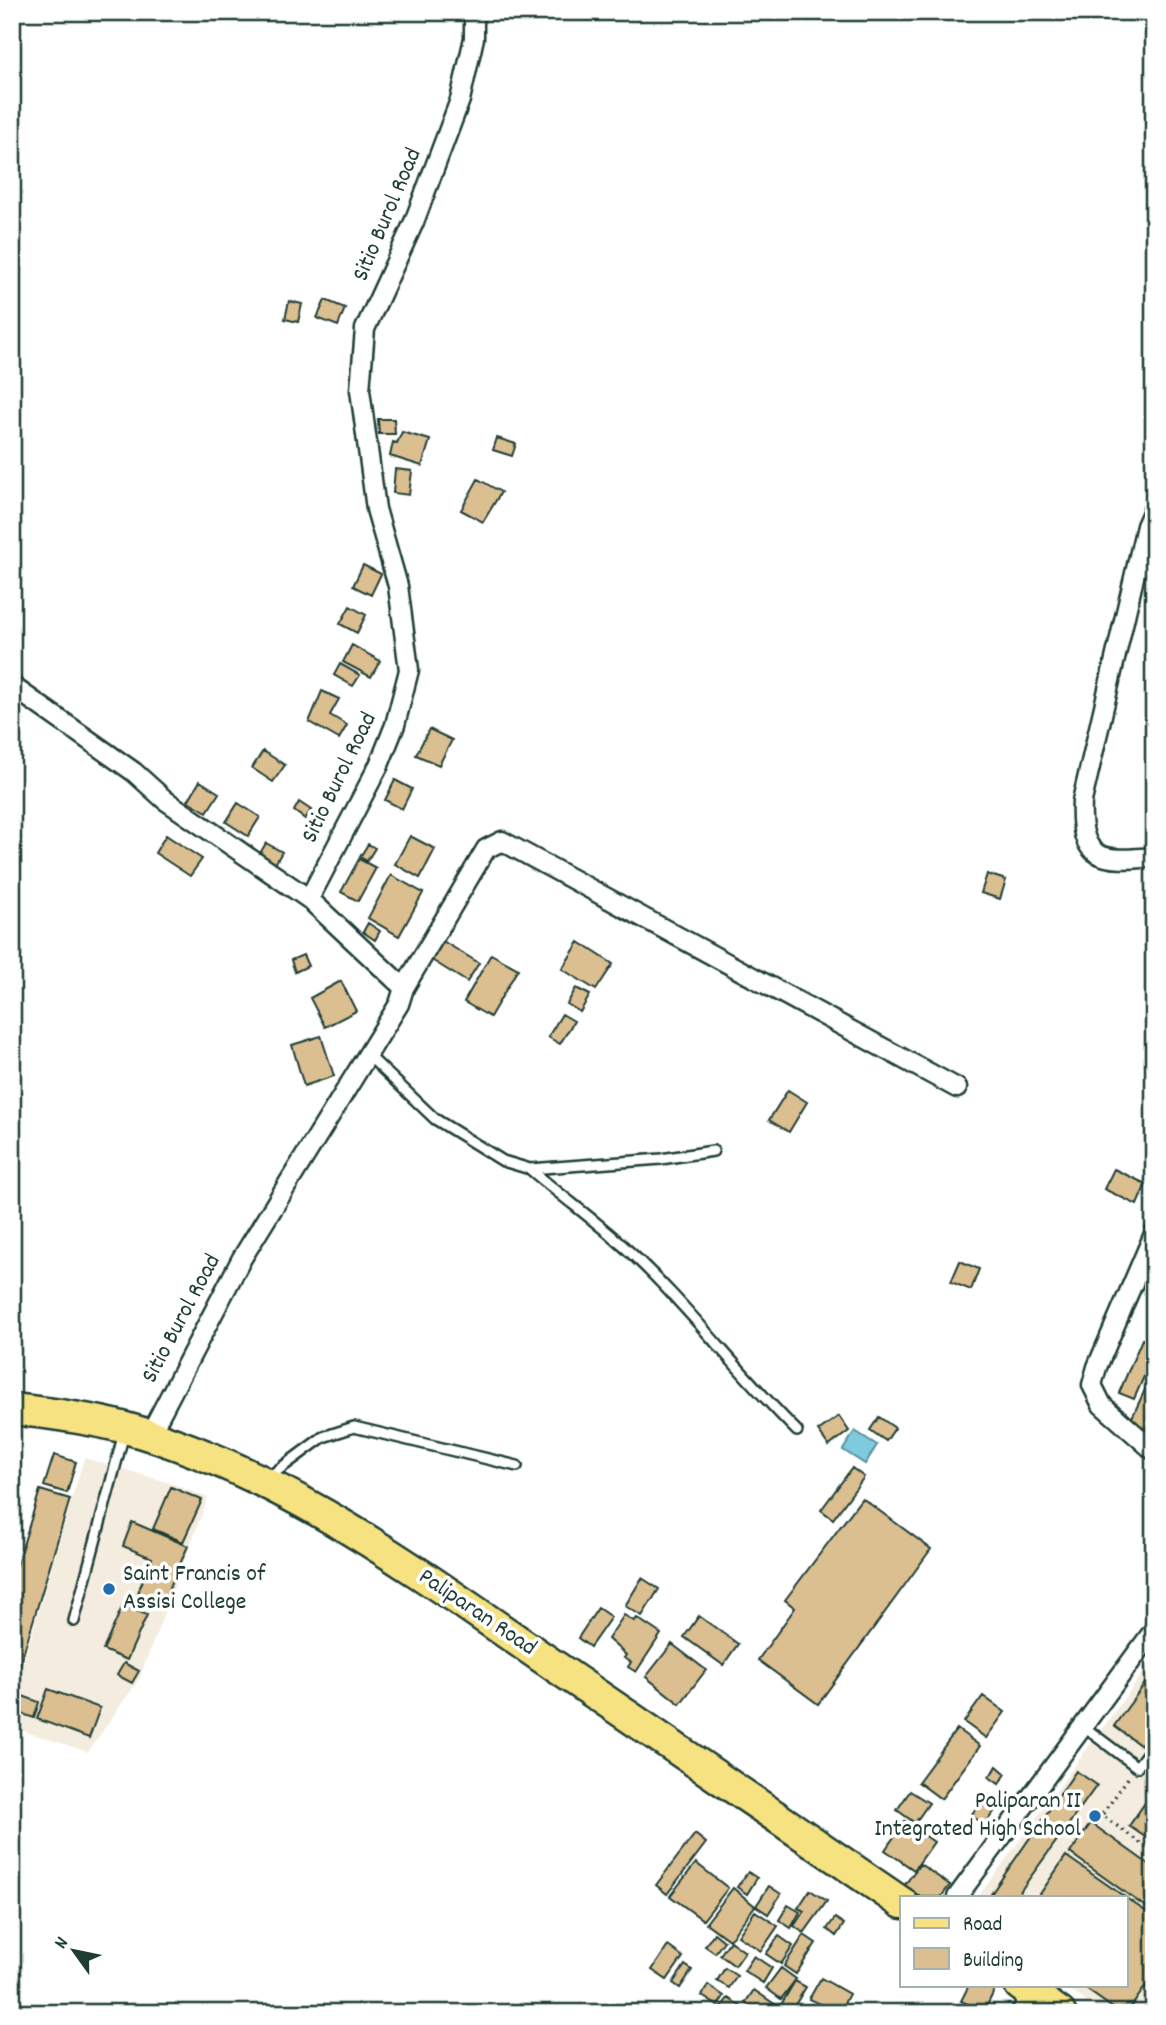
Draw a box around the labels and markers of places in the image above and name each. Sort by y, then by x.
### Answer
place label: Saint Francis of Assisi College [123,1558,266,1620]
marker: Saint Francis of Assisi College [101,1581,117,1597]
place label: Paliparan II Integrated High School [874,1785,1082,1847]
marker: Paliparan II Integrated High School [1087,1808,1103,1824]

